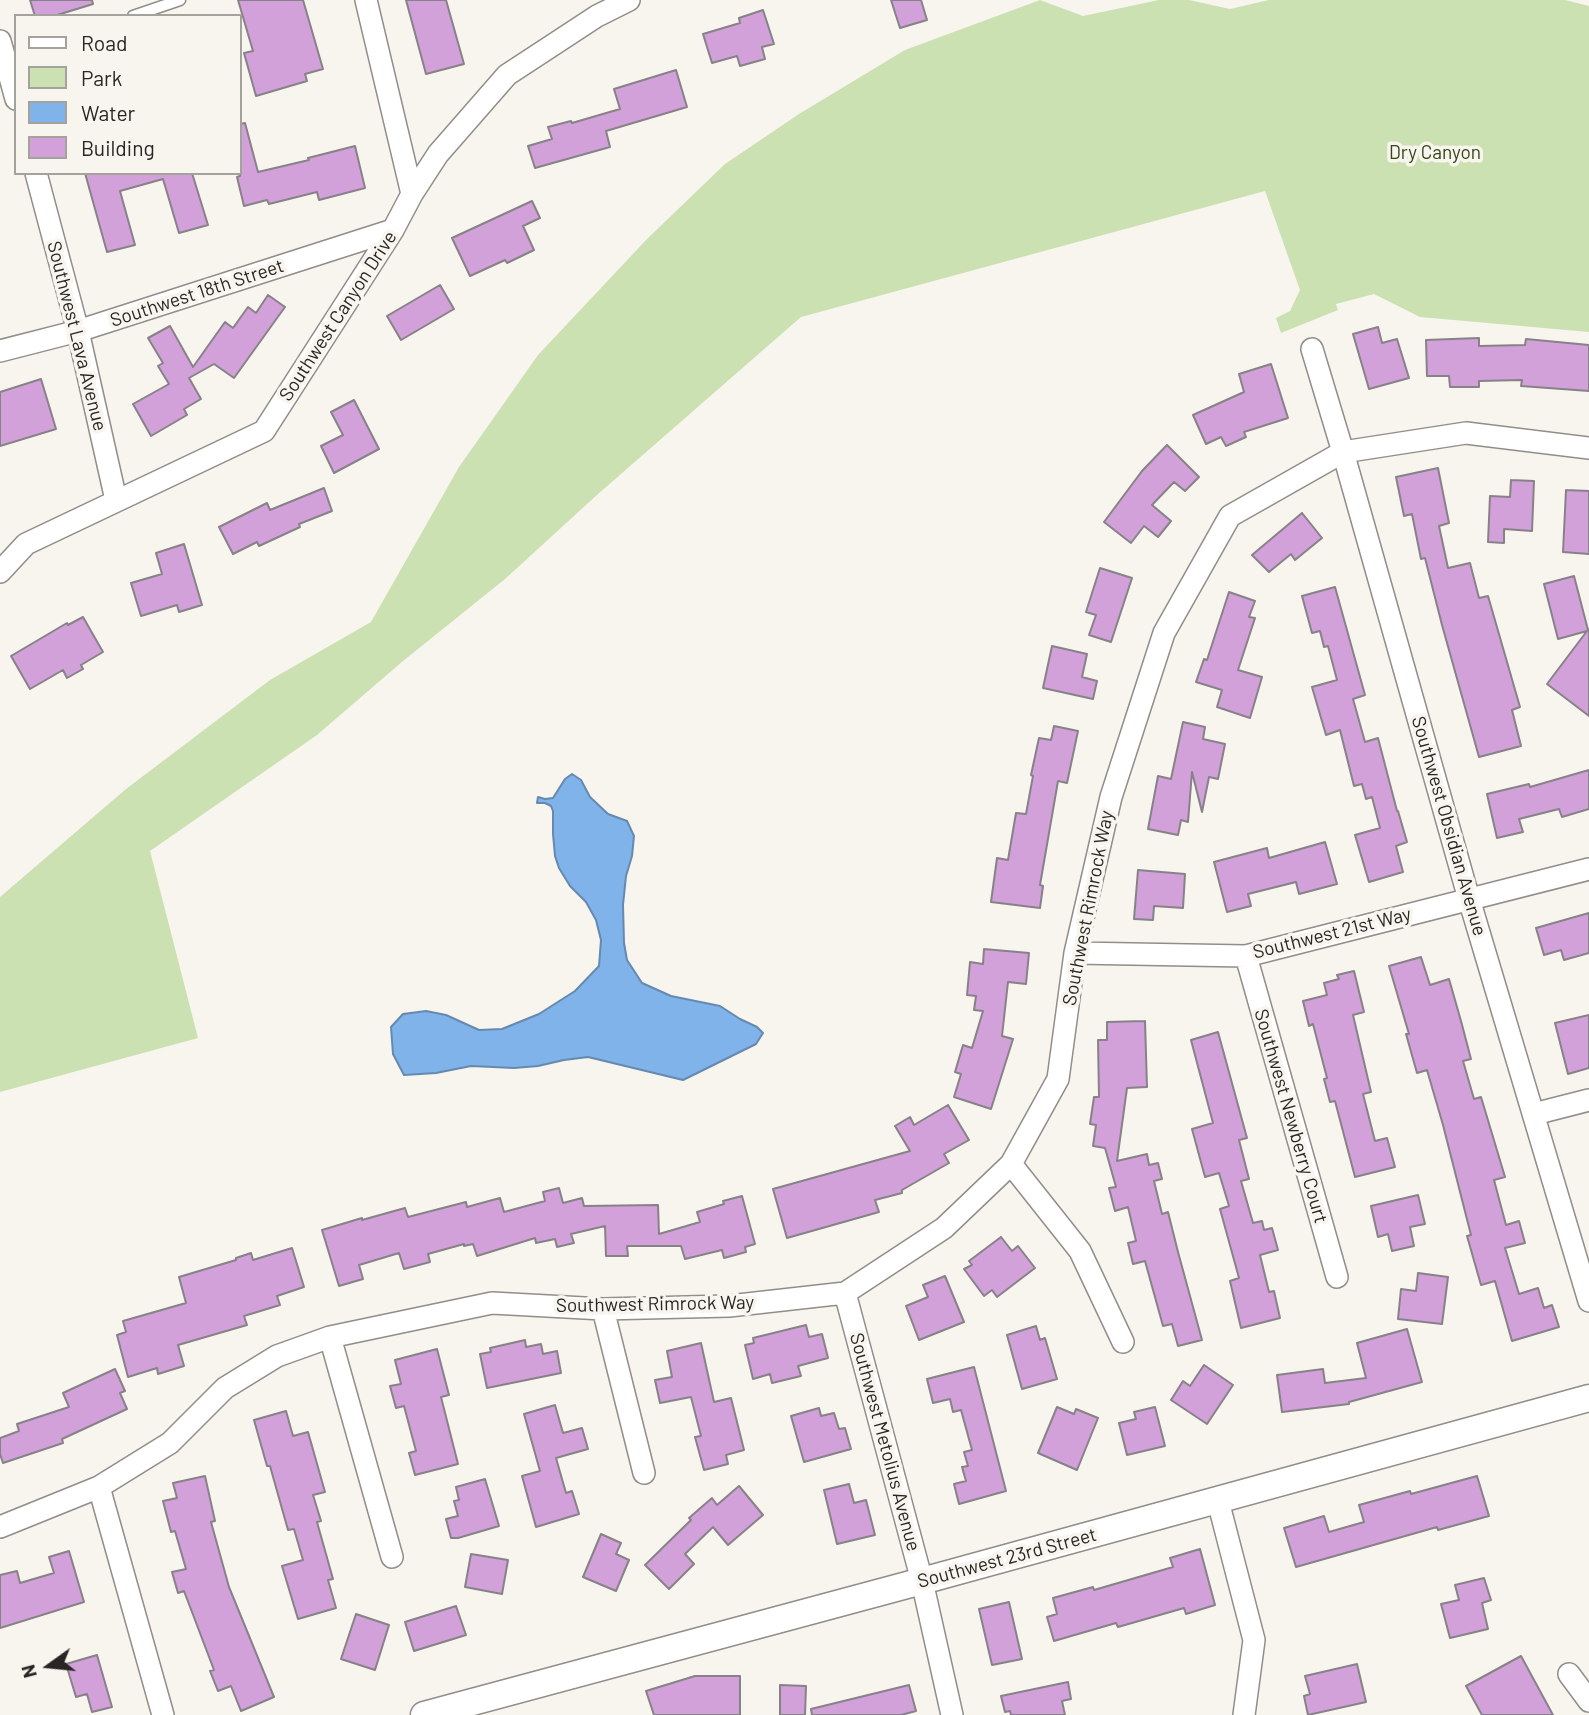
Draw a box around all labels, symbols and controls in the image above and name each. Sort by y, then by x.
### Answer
legend [14,14,242,175]
text: Road [81,30,127,55]
text: Park [81,65,122,90]
text: Water [81,100,135,125]
text: Building [81,135,155,160]
park label: Dry Canyon [1389,142,1481,164]
street label: Southwest Canyon Drive [274,227,402,405]
street label: Southwest Lava Avenue [42,239,112,433]
street label: Southwest 18th Street [107,254,287,332]
street label: Southwest Obsidian Avenue [1407,714,1491,938]
street label: Southwest Rimrock Way [1058,808,1118,1008]
street label: Southwest 21st Way [1250,902,1414,964]
street label: Southwest Newberry Court [1249,1006,1333,1226]
street label: Southwest Rimrock Way [556,1291,754,1317]
street label: Southwest Metolius Avenue [845,1330,925,1554]
street label: Southwest 23rd Street [915,1523,1099,1593]
north arrow [14,1631,84,1701]
text: N [15,1662,41,1681]

